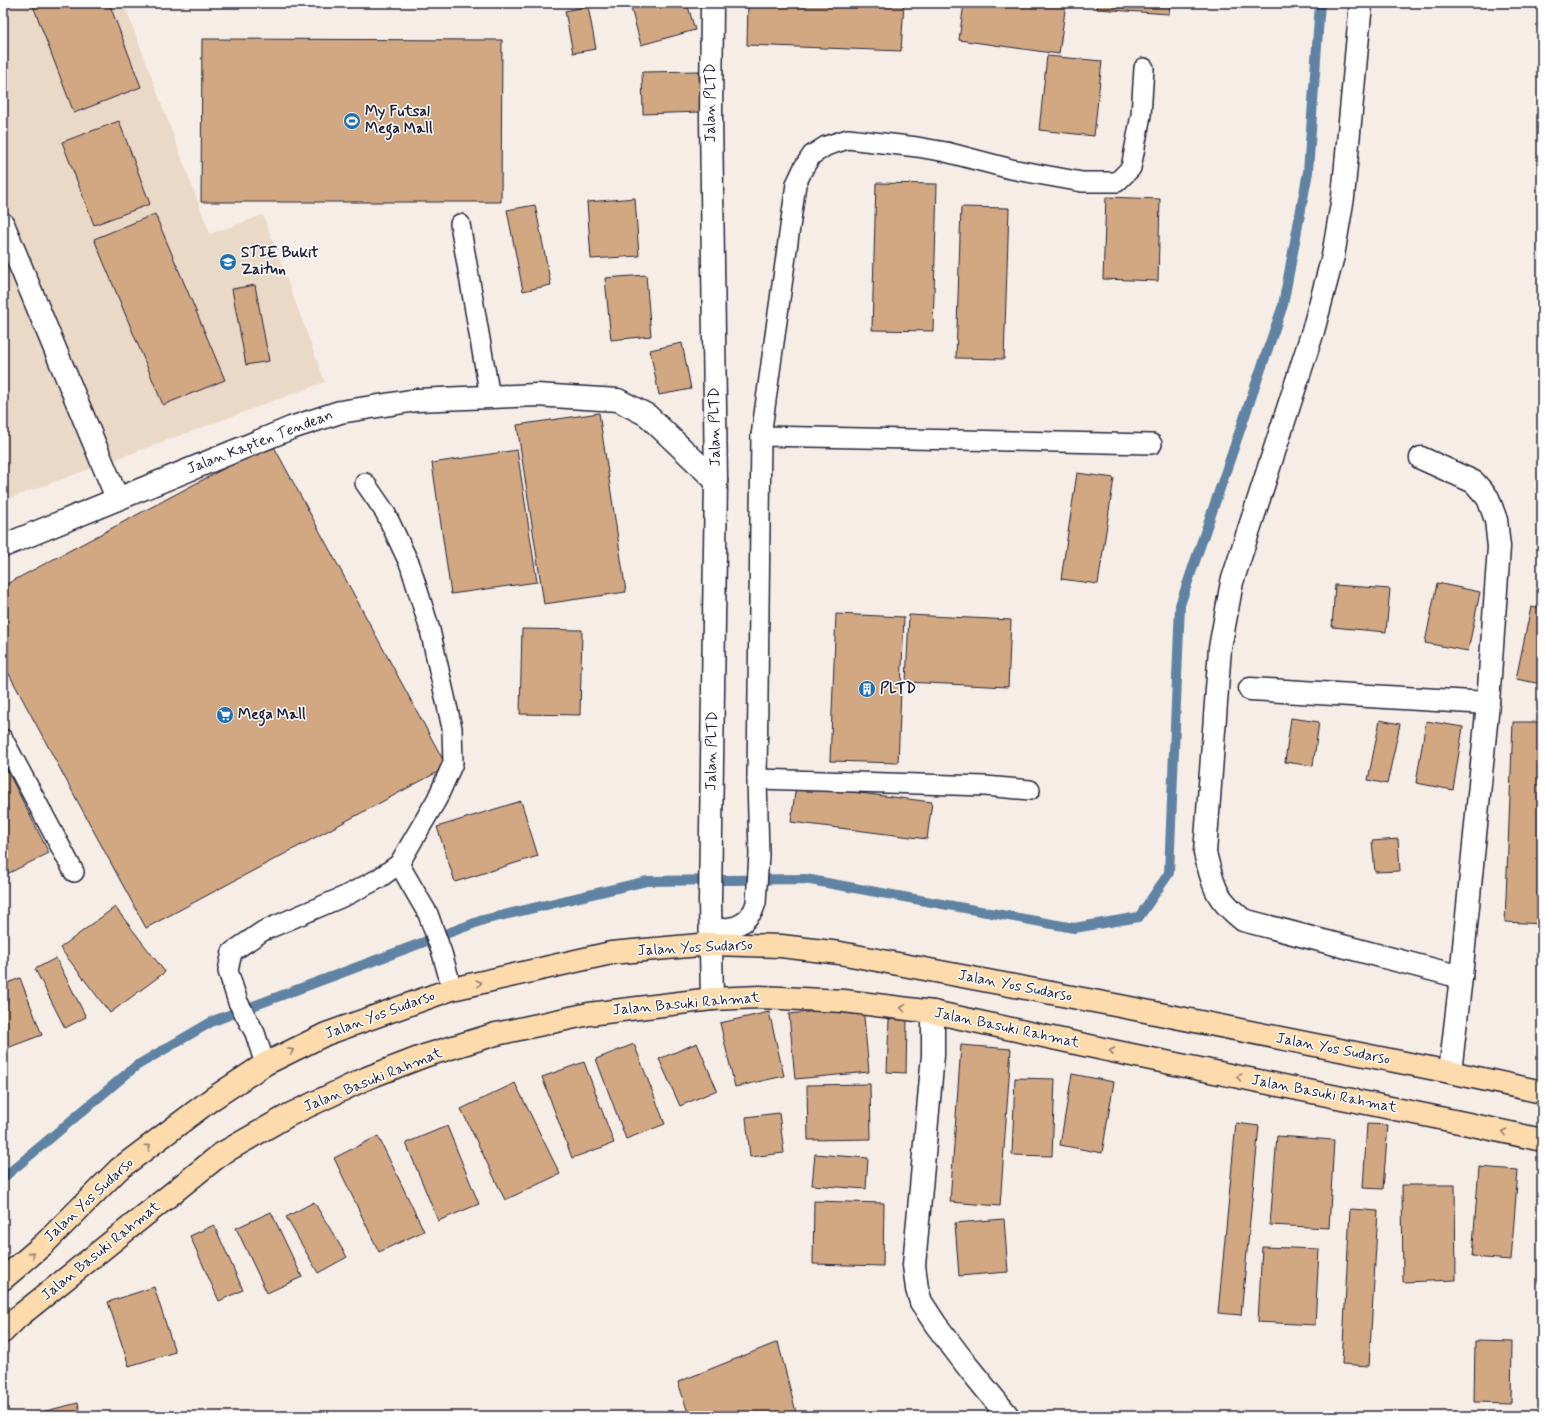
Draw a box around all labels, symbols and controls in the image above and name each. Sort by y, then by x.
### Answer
street label: Jalan PLTD [701,63,721,143]
place label: My Futsal Mega Mall [365,102,433,141]
sports icon: My Futsal Mega Mall [342,111,362,131]
place label: STIE Bukit Zaitun [241,243,318,280]
school or university icon: STIE Bukit Zaitun [218,252,238,272]
street label: Jalan PLTD [704,387,726,467]
street label: Jalan Kapten Tendean [184,405,336,479]
building icon: PLTD [857,679,877,699]
place label: PLTD [880,679,916,699]
supermarket icon: Mega Mall [215,705,235,725]
place label: Mega Mall [238,705,306,727]
street label: Jalan PLTD [701,711,723,791]
street label: Jalan Yos Sudarso [637,935,754,961]
street label: Jalan Yos Sudarso [956,965,1074,1007]
one-way arrow [475,979,482,988]
street label: Jalan Yos Sudarso [322,986,438,1044]
street label: Jalan Basuki Rahmat [611,988,761,1020]
street label: Jalan Basuki Rahmat [933,1003,1082,1053]
one-way arrow [900,1004,906,1013]
street label: Jalan Yos Sudarso [1274,1028,1392,1070]
street label: Jalan Basuki Rahmat [301,1043,445,1117]
one-way arrow [287,1048,294,1056]
one-way arrow [1109,1048,1115,1056]
street label: Jalan Basuki Rahmat [1250,1070,1399,1118]
one-way arrow [1236,1074,1243,1082]
one-way arrow [1501,1128,1508,1137]
one-way arrow [144,1144,151,1151]
street label: Jalan Yos Sudarso [40,1153,138,1247]
street label: Jalan Basuki Rahmat [37,1197,165,1305]
one-way arrow [28,1251,35,1258]

